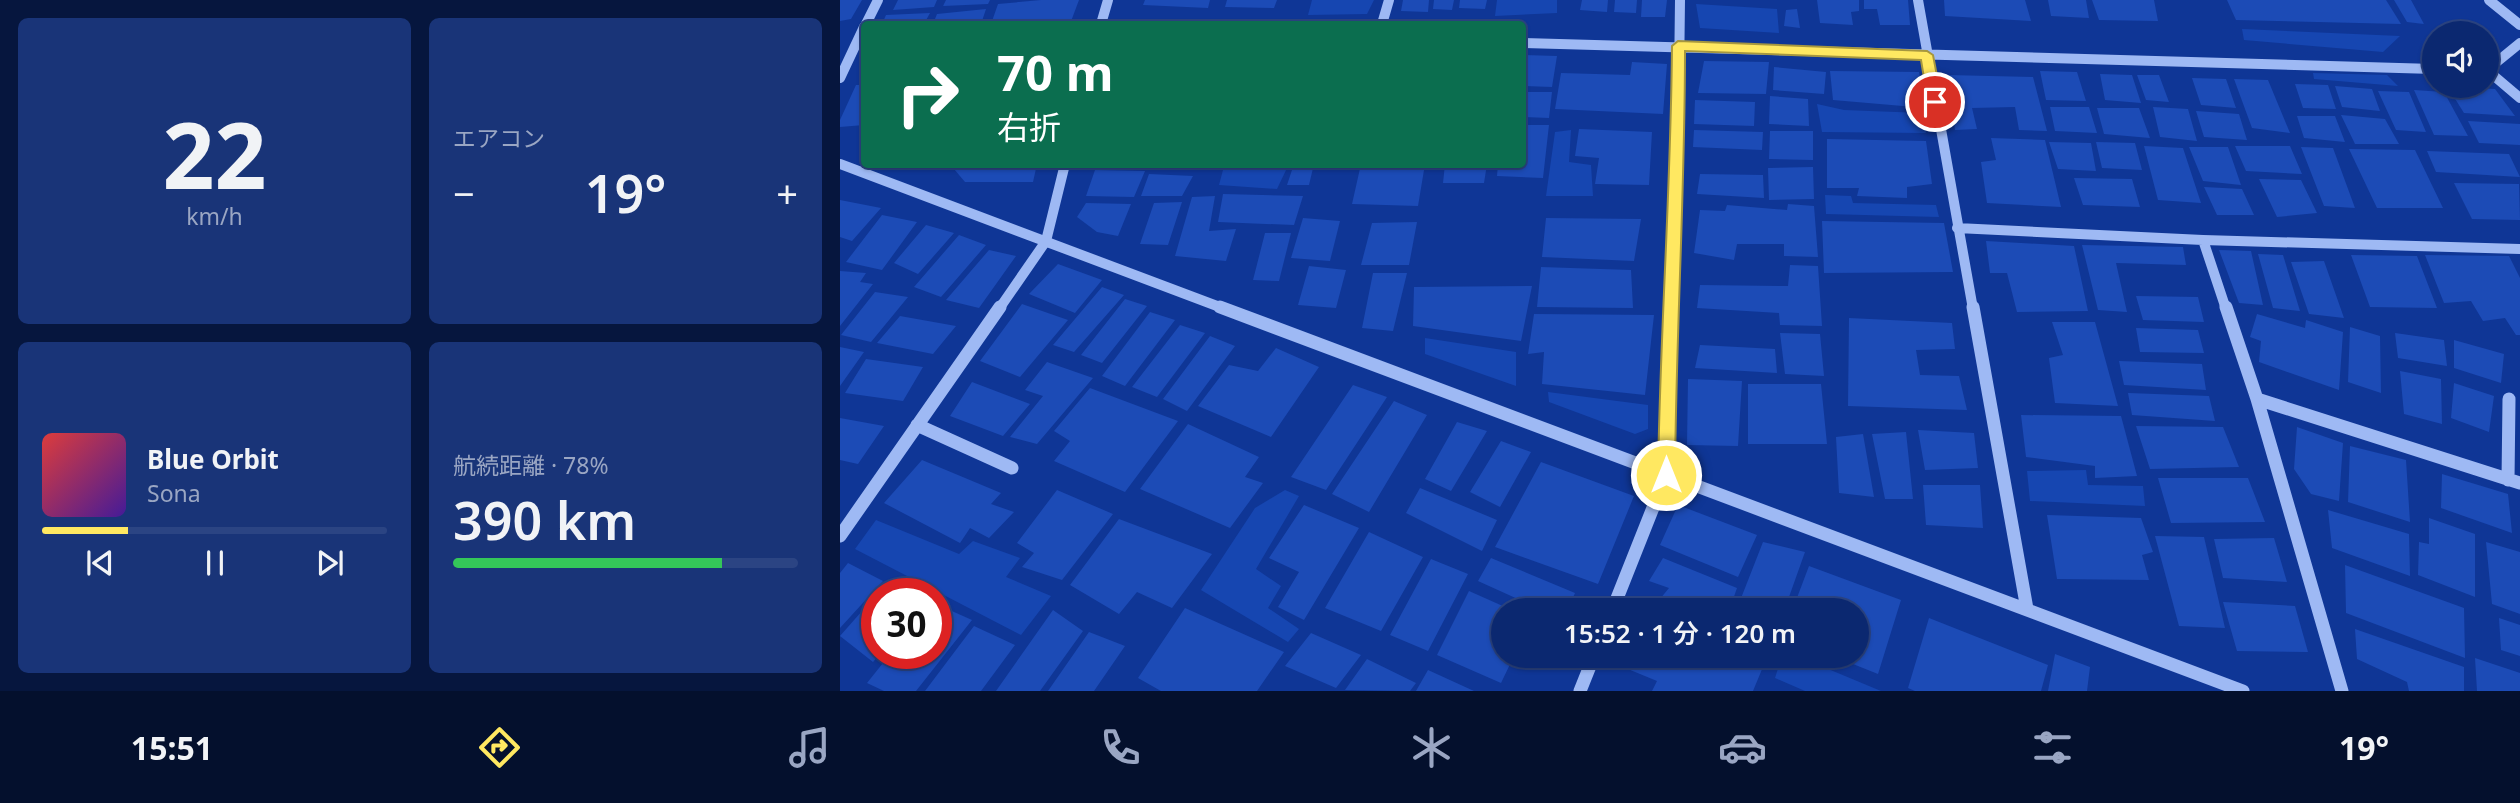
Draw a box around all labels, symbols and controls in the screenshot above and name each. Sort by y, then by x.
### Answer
map controls [2422,21,2499,98]
button: sound [2422,21,2499,98]
text: 70 m [997,39,1114,105]
icon: right [882,49,973,140]
pin [1905,72,1965,132]
icon: arrive [1916,83,1954,121]
text: 22 [162,92,267,216]
text: 右折 [997,105,1061,148]
text: エアコン [453,122,545,154]
text: 19° [585,157,666,228]
text: − [453,167,475,219]
text: + [776,167,798,219]
text: km/h [186,200,243,232]
position arrow [1629,438,1703,512]
text: Blue Orbit [147,441,279,477]
text: 航続距離 · 78% [453,449,609,481]
text: Sona [147,477,201,509]
text: 390 km [453,484,636,555]
icon: previous [81,544,119,582]
icon: pause [196,544,234,582]
icon: next [311,544,349,582]
speed limit sign: 30 [861,578,952,669]
text: 15:52 · 1 分 · 120 m [1564,615,1796,651]
icon: directions [475,723,524,772]
icon: music [785,723,834,772]
icon: phone [1096,723,1145,772]
icon: climate [1407,723,1456,772]
icon: car [1718,723,1767,772]
icon: filters [2028,723,2077,772]
text: 15:51 [131,726,213,769]
text: 19° [2339,726,2389,769]

